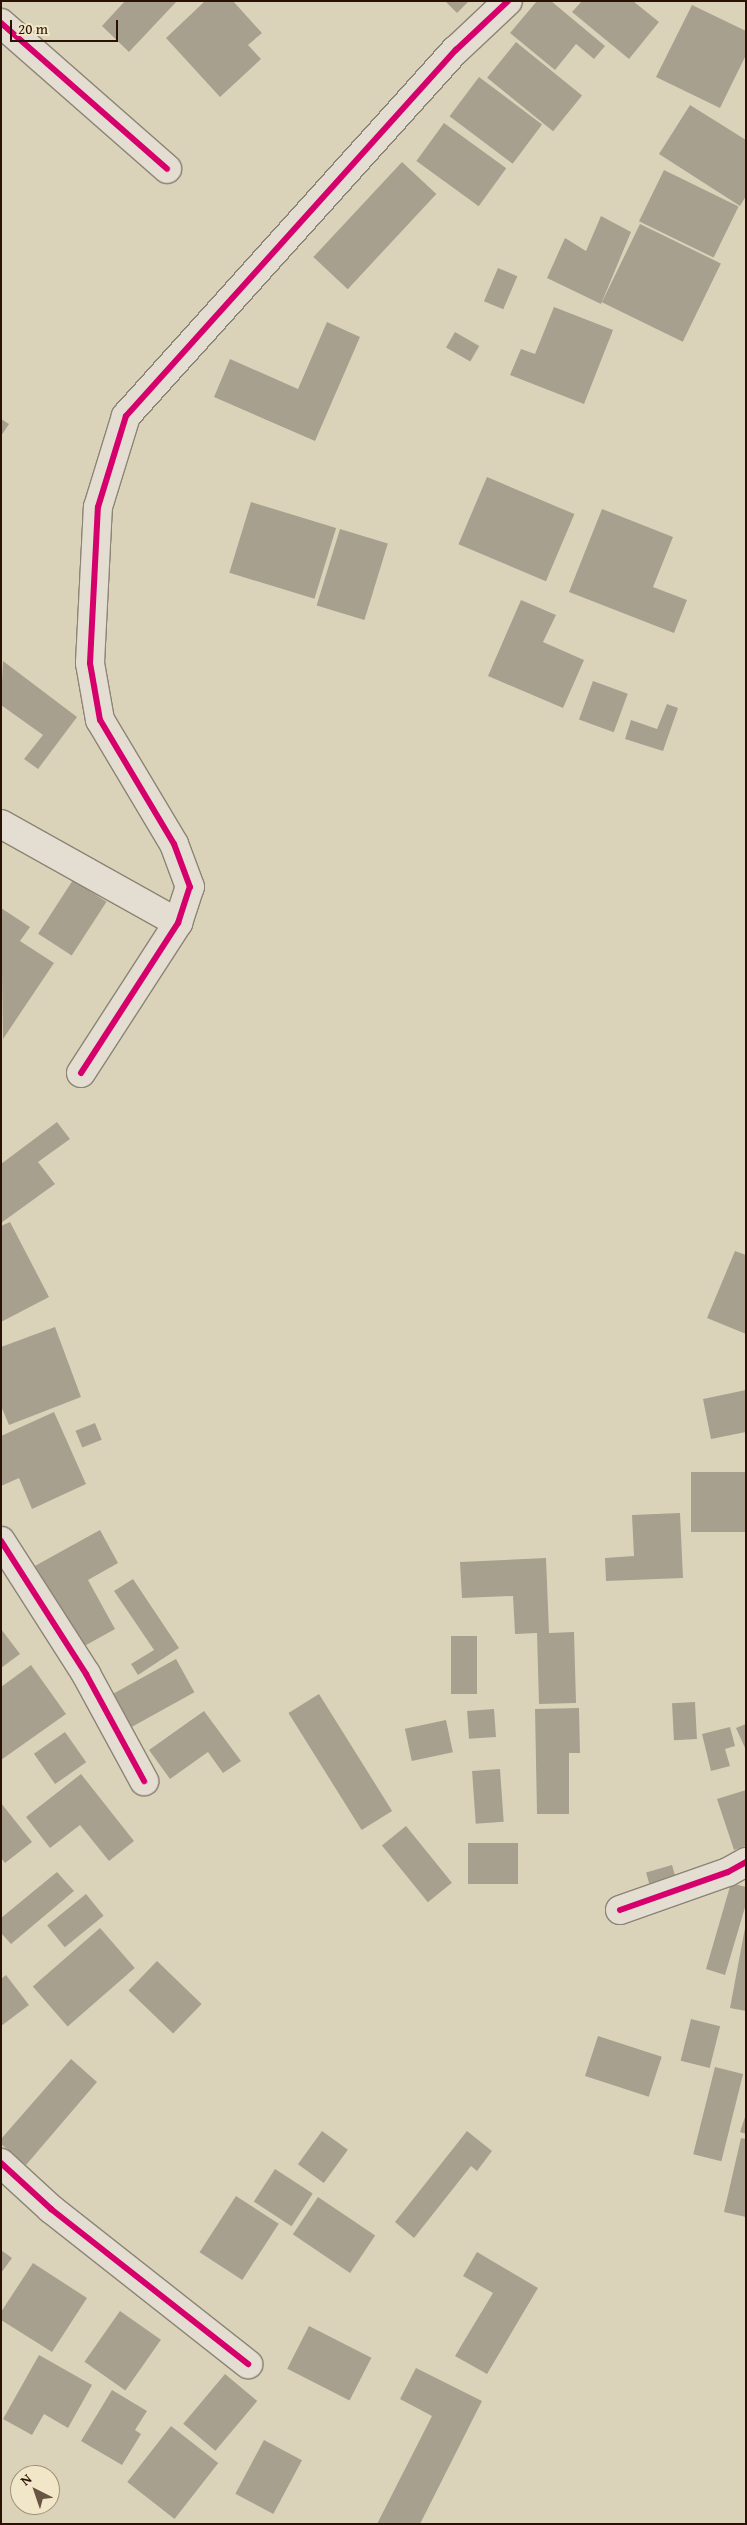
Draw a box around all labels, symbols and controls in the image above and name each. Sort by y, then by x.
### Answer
scale bar [12,10,120,42]
text: 20 m [18,18,48,39]
north arrow [10,2465,60,2515]
text: N [16,2469,36,2490]

